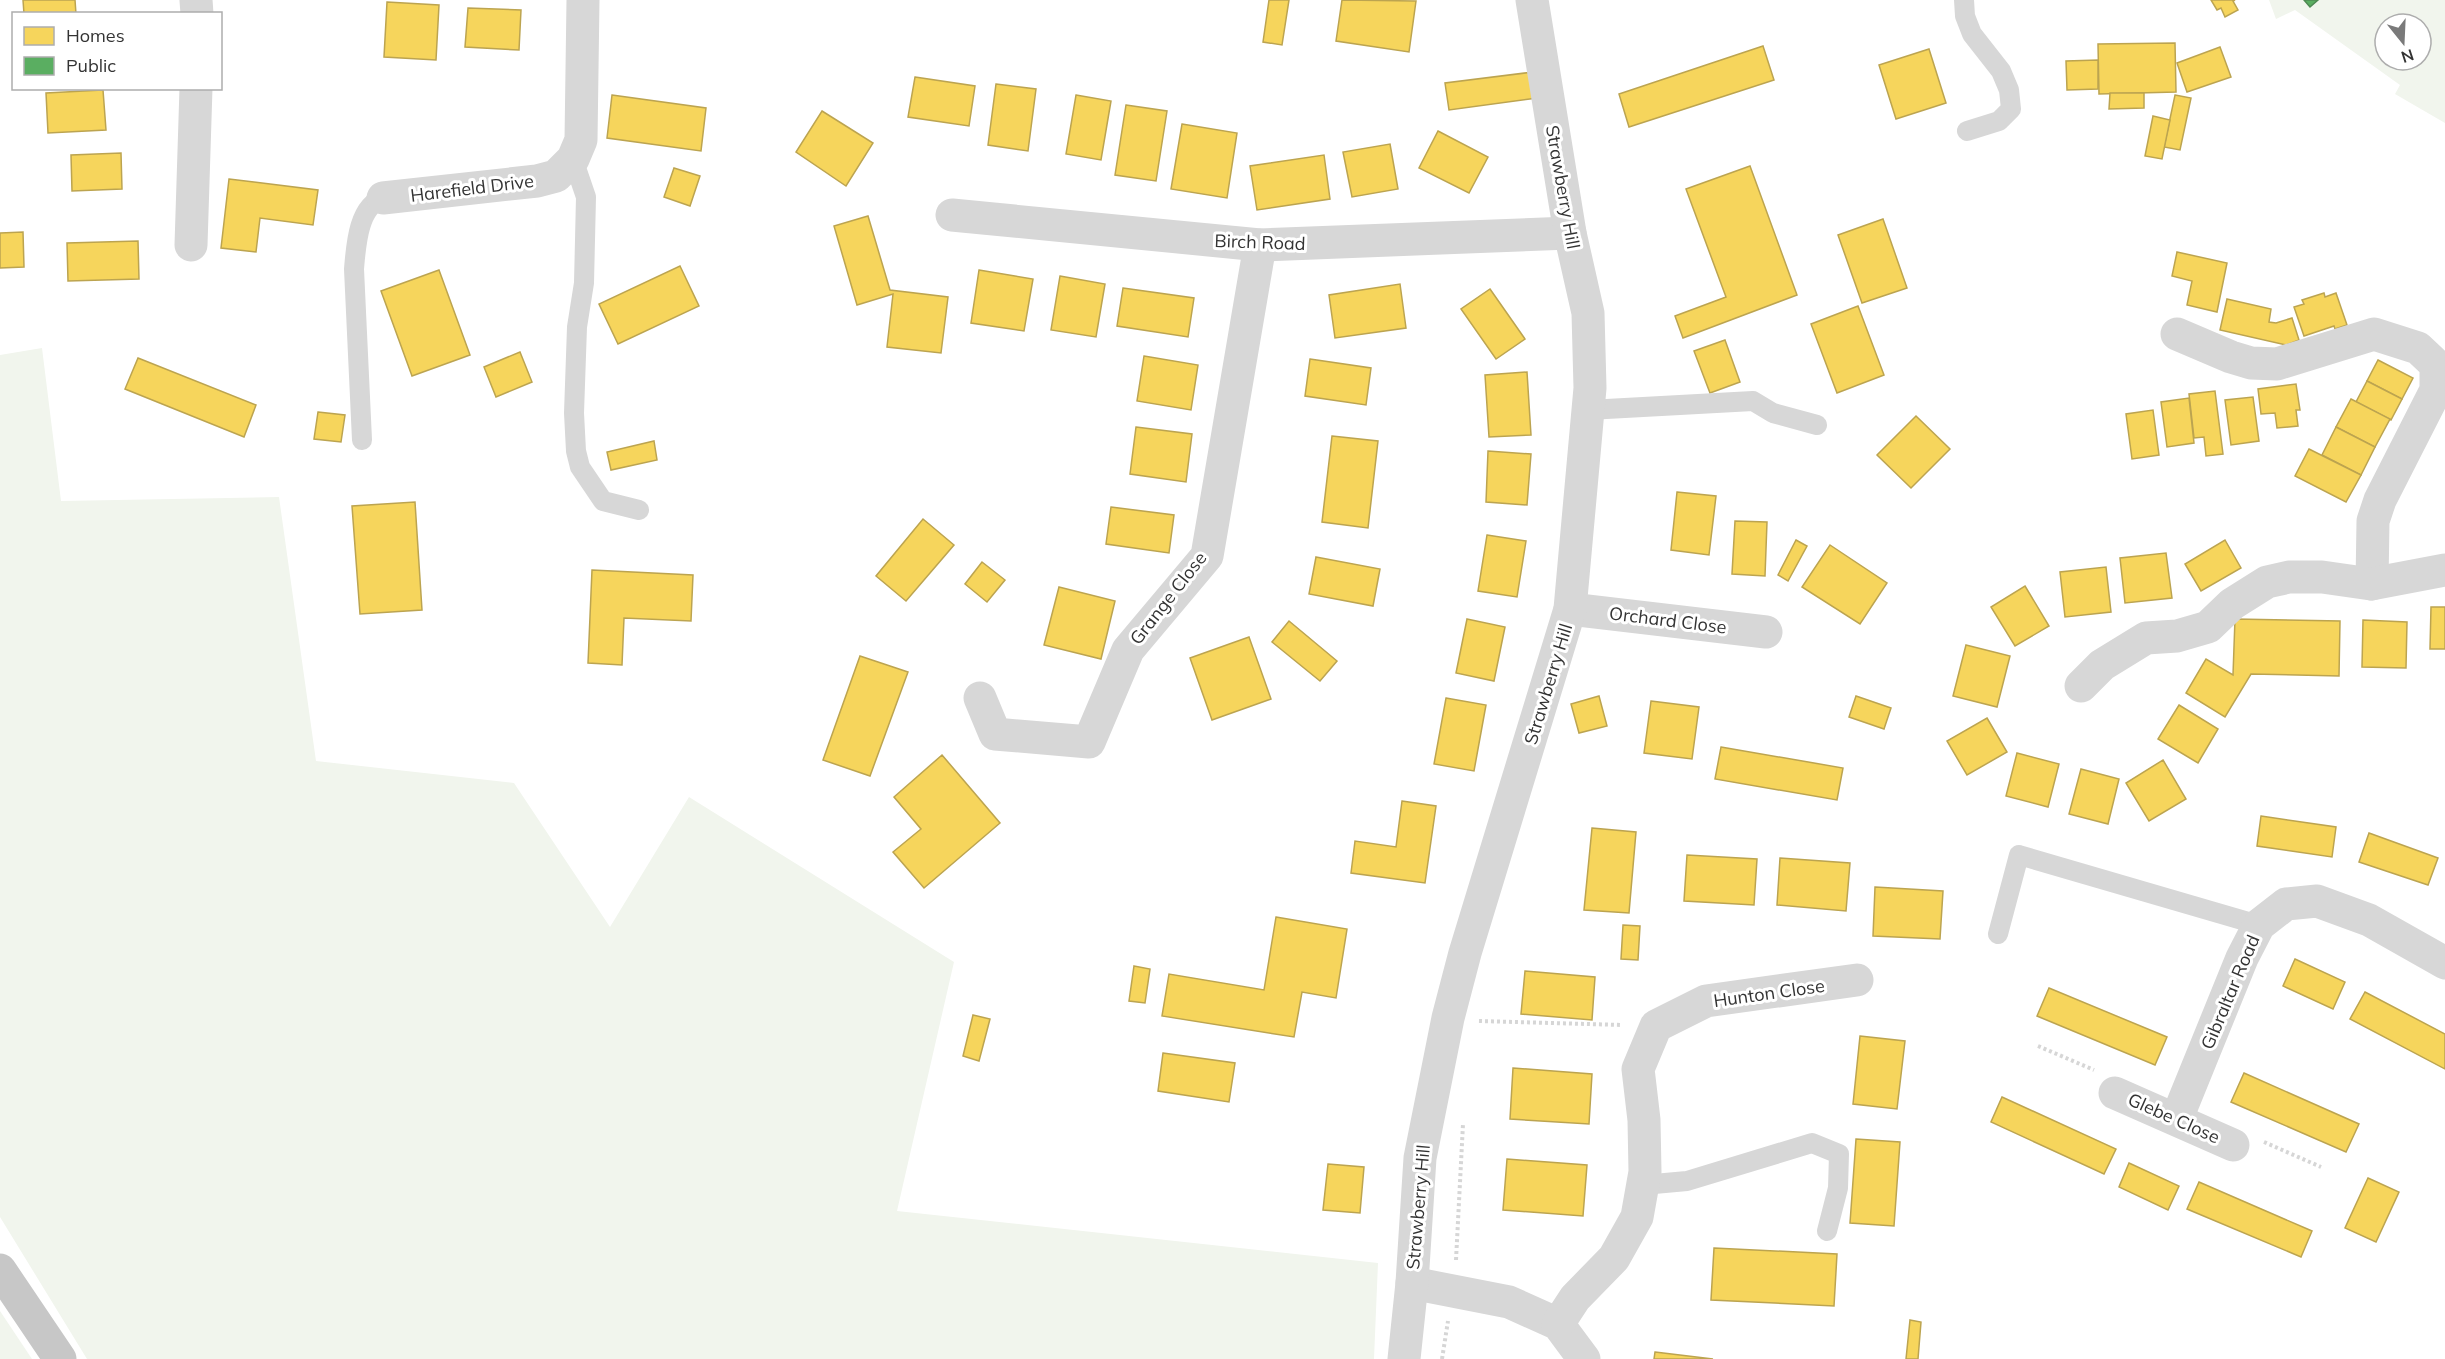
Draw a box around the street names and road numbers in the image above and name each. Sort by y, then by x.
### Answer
street label: Strawberry Hill [1541,123,1585,251]
street label: Harefield Drive [409,169,535,207]
street label: Birch Road [1214,229,1306,255]
street label: Grange Close [1124,547,1212,649]
street label: Orchard Close [1608,601,1728,639]
street label: Strawberry Hill [1519,621,1577,747]
street label: Gibraltar Road [2196,931,2264,1053]
street label: Hunton Close [1712,974,1826,1012]
street label: Glebe Close [2125,1088,2223,1148]
street label: Strawberry Hill [1401,1144,1435,1270]

